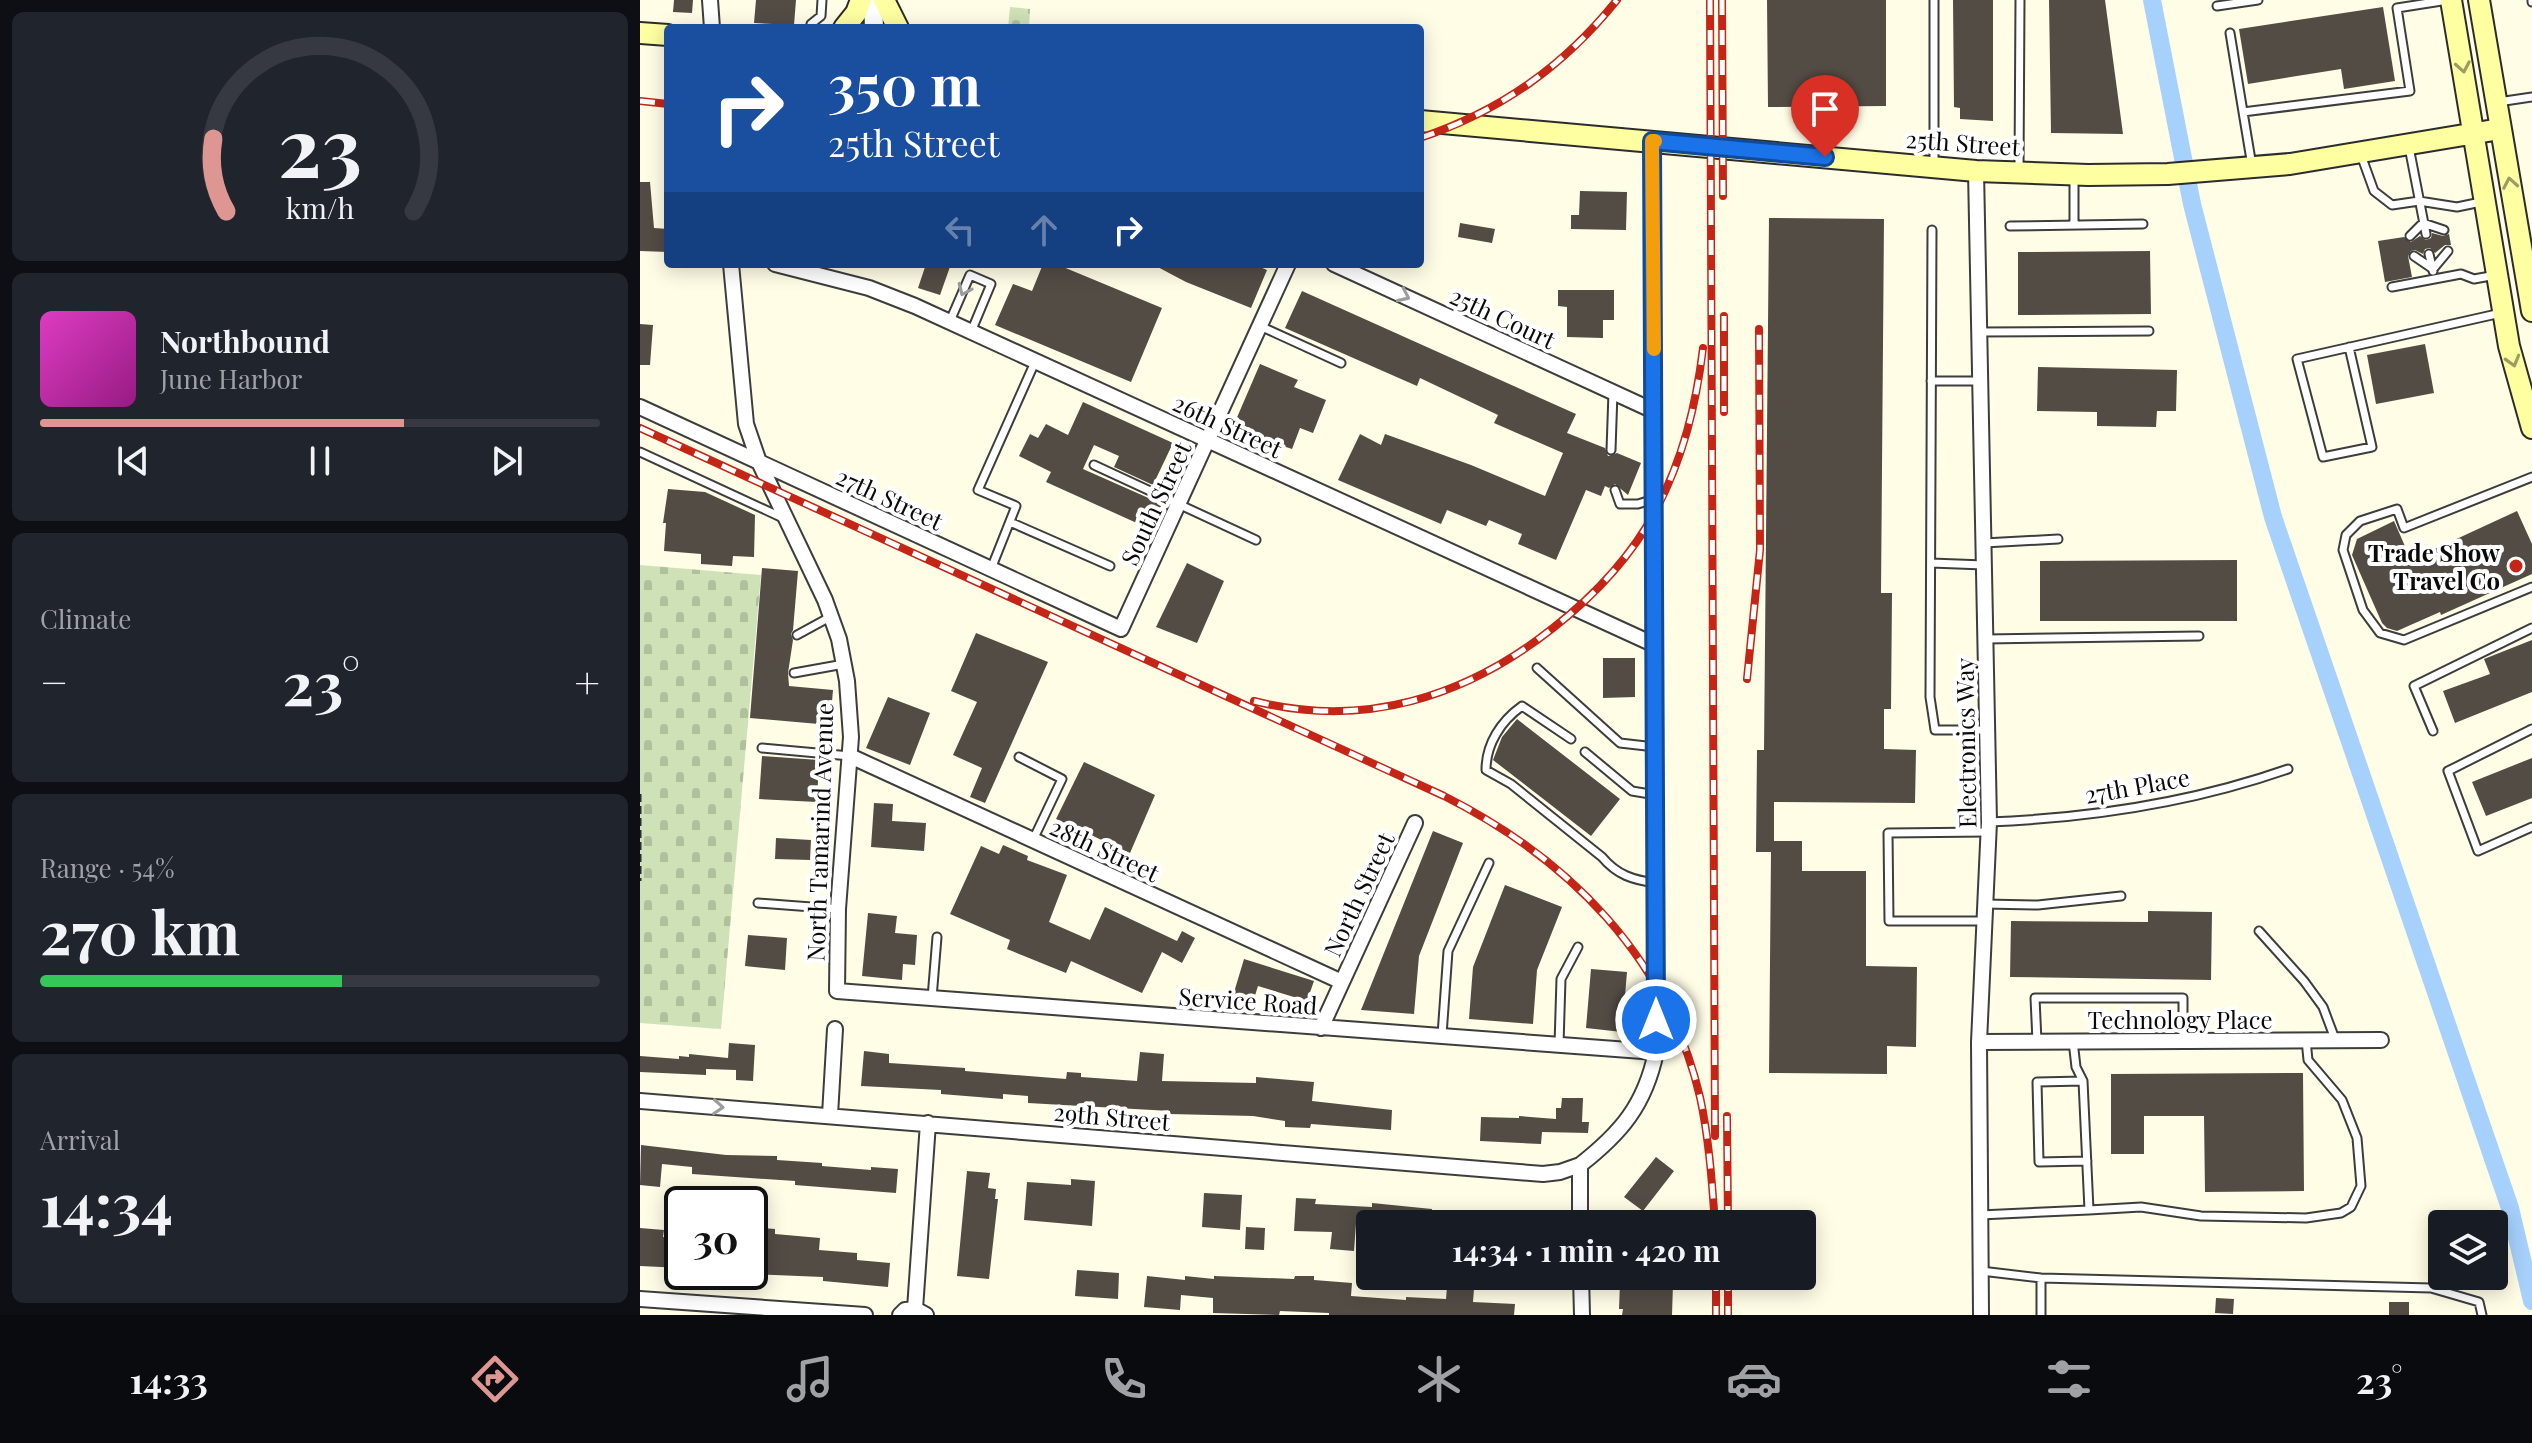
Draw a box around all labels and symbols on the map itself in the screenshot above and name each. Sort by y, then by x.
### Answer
one-way arrow [2453,60,2470,74]
pin [1791,75,1859,157]
street label: 25th Street [1905,122,2022,162]
one-way arrow [2502,176,2519,190]
street label: 25th Court [1445,279,1561,356]
one-way arrow [957,282,973,296]
one-way arrow [1396,287,1411,303]
one-way arrow [2504,354,2520,368]
street label: 26th Street [1168,386,1288,464]
street label: South Street [1112,435,1198,570]
street label: 27th Street [831,459,949,537]
place label: Trade Show Travel Co [2368,536,2500,596]
marker: Trade Show Travel Co [2507,557,2525,575]
street label: Electronics Way [1948,658,1982,828]
street label: North Tamarind Avenue [798,702,840,962]
street label: 27th Place [2082,760,2192,810]
street label: 28th Street [1045,810,1165,888]
street label: North Street [1315,826,1401,961]
position arrow [1614,978,1698,1062]
street label: Service Road [1178,979,1318,1021]
street label: Technology Place [2087,1003,2273,1035]
street label: 29th Street [1052,1095,1172,1137]
one-way arrow [712,1098,725,1115]
speed limit sign: 30 [664,1186,768,1290]

